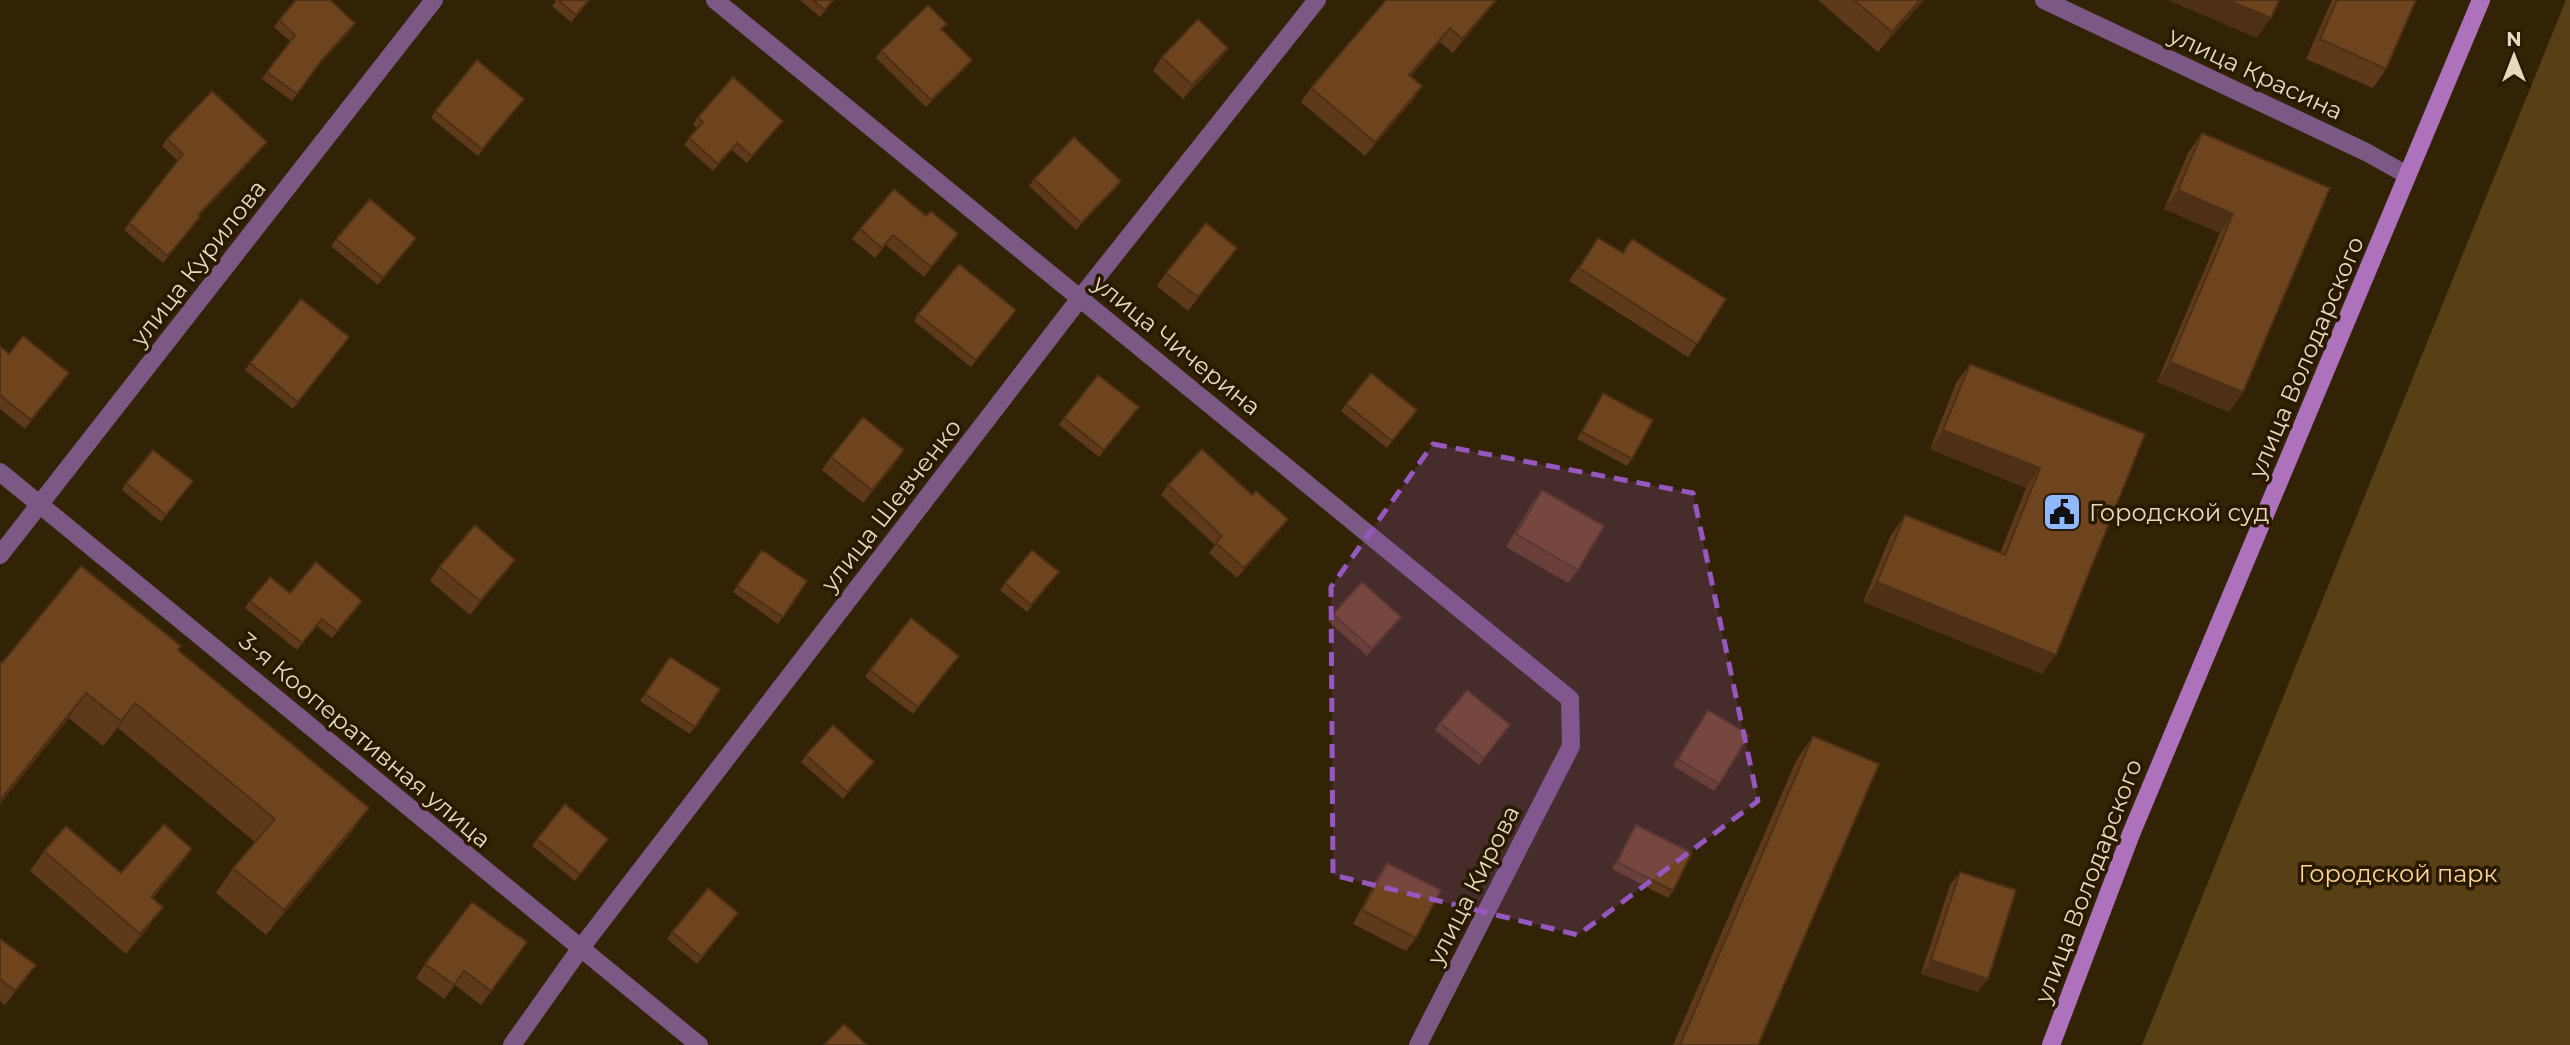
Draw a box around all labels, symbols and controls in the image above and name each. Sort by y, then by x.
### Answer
street label: улица Красина [2164,20,2348,126]
north arrow [2479,21,2549,91]
text: N [2506,28,2522,51]
street label: улица Курилова [124,174,272,353]
street label: улица Володарского [2242,232,2370,483]
street label: улица Чичерина [1087,268,1267,421]
street label: улица Шевченко [814,413,967,598]
public building icon: Городской суд [2041,491,2083,533]
place label: Городской суд [2089,498,2269,527]
street label: 3-я Кооперативная улица [233,626,497,854]
street label: улица Володарского [2028,755,2148,1008]
street label: улица Кирова [1420,801,1526,970]
park label: Городской парк [2298,859,2498,888]

